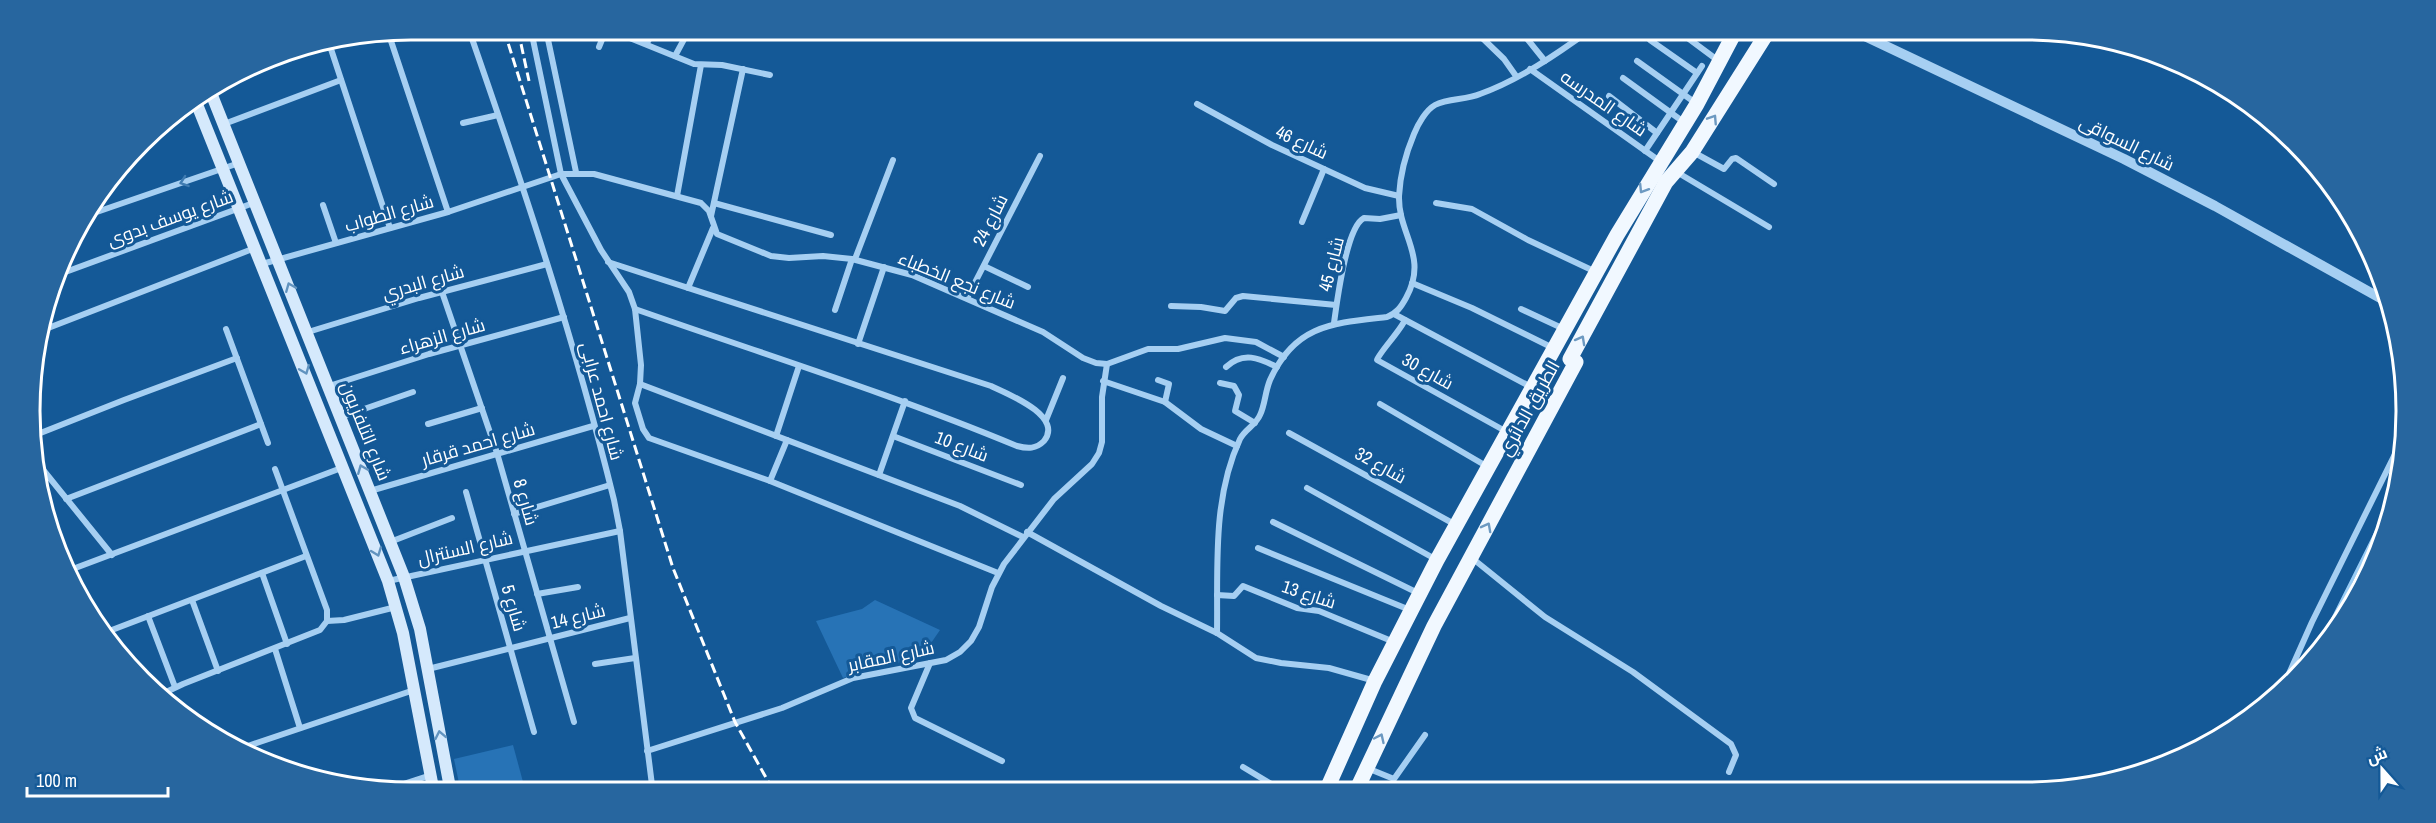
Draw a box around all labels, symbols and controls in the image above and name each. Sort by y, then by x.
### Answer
street label: شارع المدرسه [1556,64,1652,142]
street label: شارع السواقى [2075,109,2179,177]
one-way arrow [1706,115,1717,126]
street label: شارع 46 [1272,119,1332,165]
one-way arrow [179,174,190,187]
one-way arrow [1639,183,1651,193]
street label: شارع يوسف بدوى [103,184,237,252]
street label: شارع الطواب [341,188,437,238]
street label: شارع 24 [966,190,1014,250]
street label: شارع 45 [1312,234,1350,294]
street label: شارع نجع الخطباء [895,245,1019,315]
street label: شارع البدري [379,258,468,308]
one-way arrow [285,283,297,294]
street label: شارع الزهراء [396,312,488,360]
one-way arrow [1574,335,1585,346]
street label: شارع احمد عرابى [574,339,630,463]
street label: شارع 30 [1398,347,1458,395]
street label: الطريق الدائري [1492,356,1567,461]
one-way arrow [298,364,310,375]
street label: شارع التلفزيون [335,378,397,484]
street label: شارع احمد قرقار [417,416,538,472]
street label: شارع 10 [932,424,992,468]
street label: شارع 32 [1351,441,1411,489]
one-way arrow [357,464,369,475]
street label: شارع 8 [507,476,545,528]
one-way arrow [1480,522,1491,533]
street label: شارع السنترال [415,525,515,571]
one-way arrow [370,546,382,557]
street label: شارع 13 [1279,574,1339,614]
street label: شارع 5 [495,582,533,634]
street label: شارع 14 [548,597,608,635]
street label: شارع المقابر [844,635,937,678]
one-way arrow [435,731,447,740]
one-way arrow [1372,733,1384,744]
north arrow [2352,739,2412,799]
text: ش [2363,741,2390,769]
scale bar [27,760,168,798]
text: 100 m [36,768,77,793]

